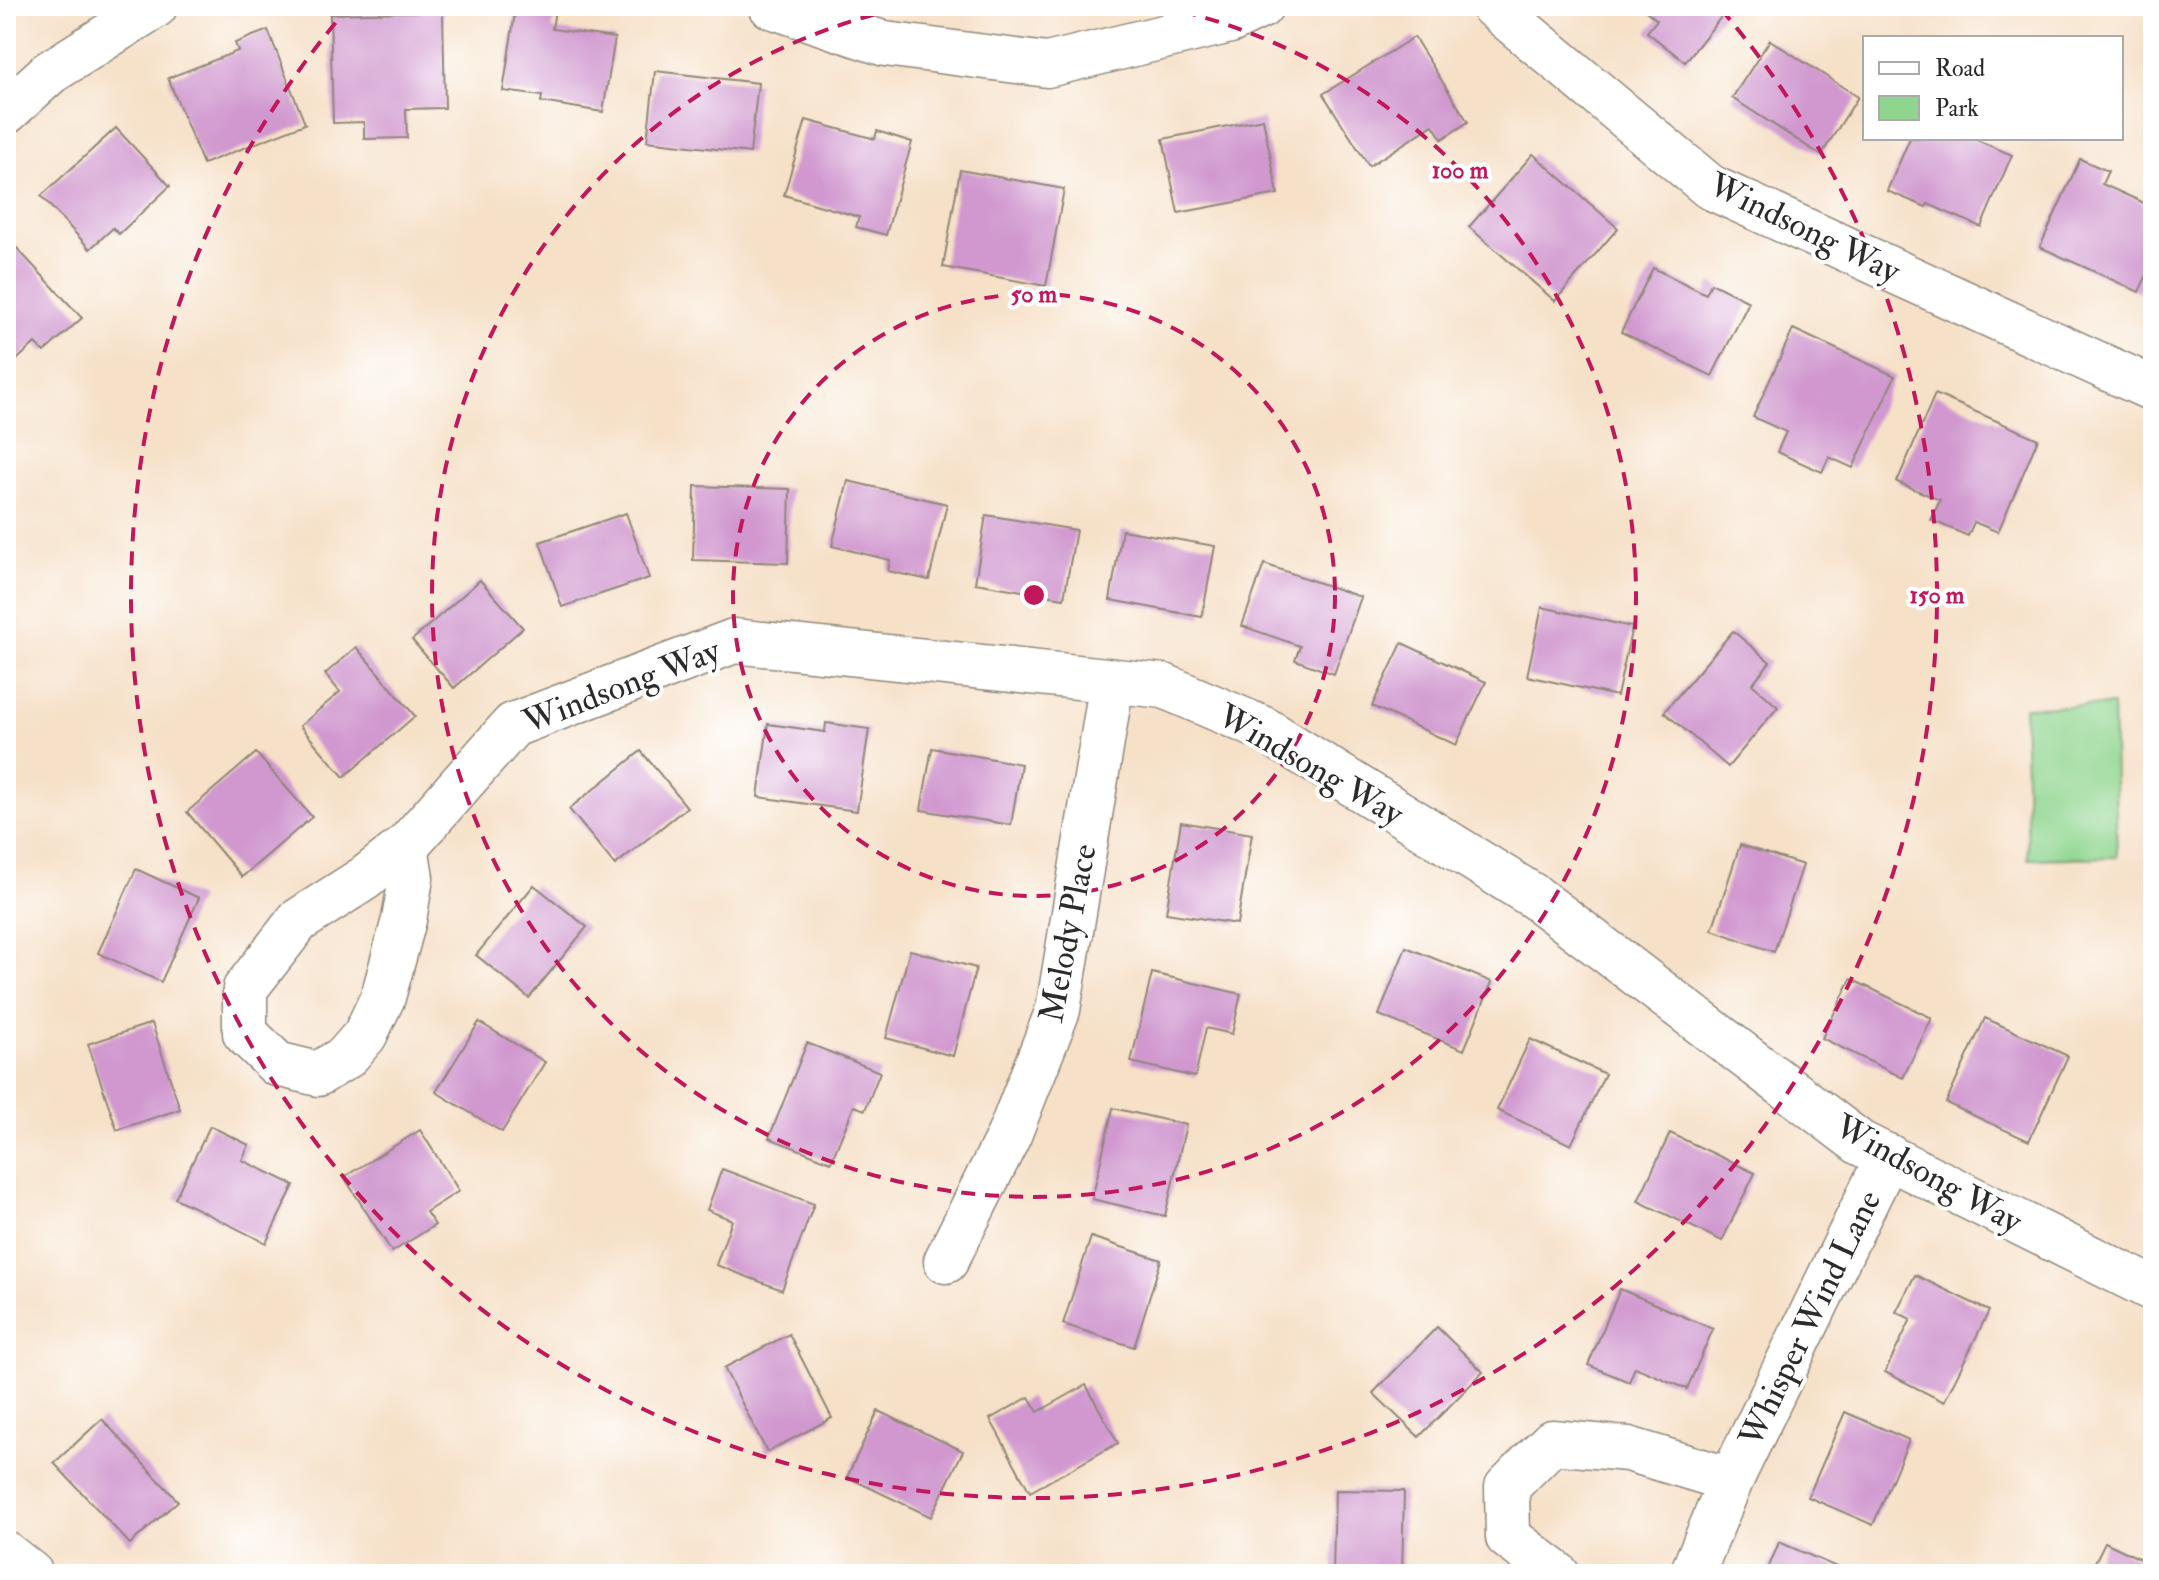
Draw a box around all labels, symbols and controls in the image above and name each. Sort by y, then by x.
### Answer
legend [1863,36,2123,140]
text: Road [1935,53,1985,84]
text: Park [1935,93,1979,124]
text: 100 m [1432,155,1489,186]
street label: Windsong Way [1701,163,1908,294]
text: 50 m [1011,279,1058,310]
text: 150 m [1910,580,1965,611]
centre of rings [1020,581,1048,609]
street label: Windsong Way [516,629,727,744]
street label: Windsong Way [1209,694,1412,836]
street label: Melody Place [1030,840,1107,1026]
street label: Windsong Way [1826,1105,2030,1244]
street label: Whisper Wind Lane [1729,1183,1891,1455]

